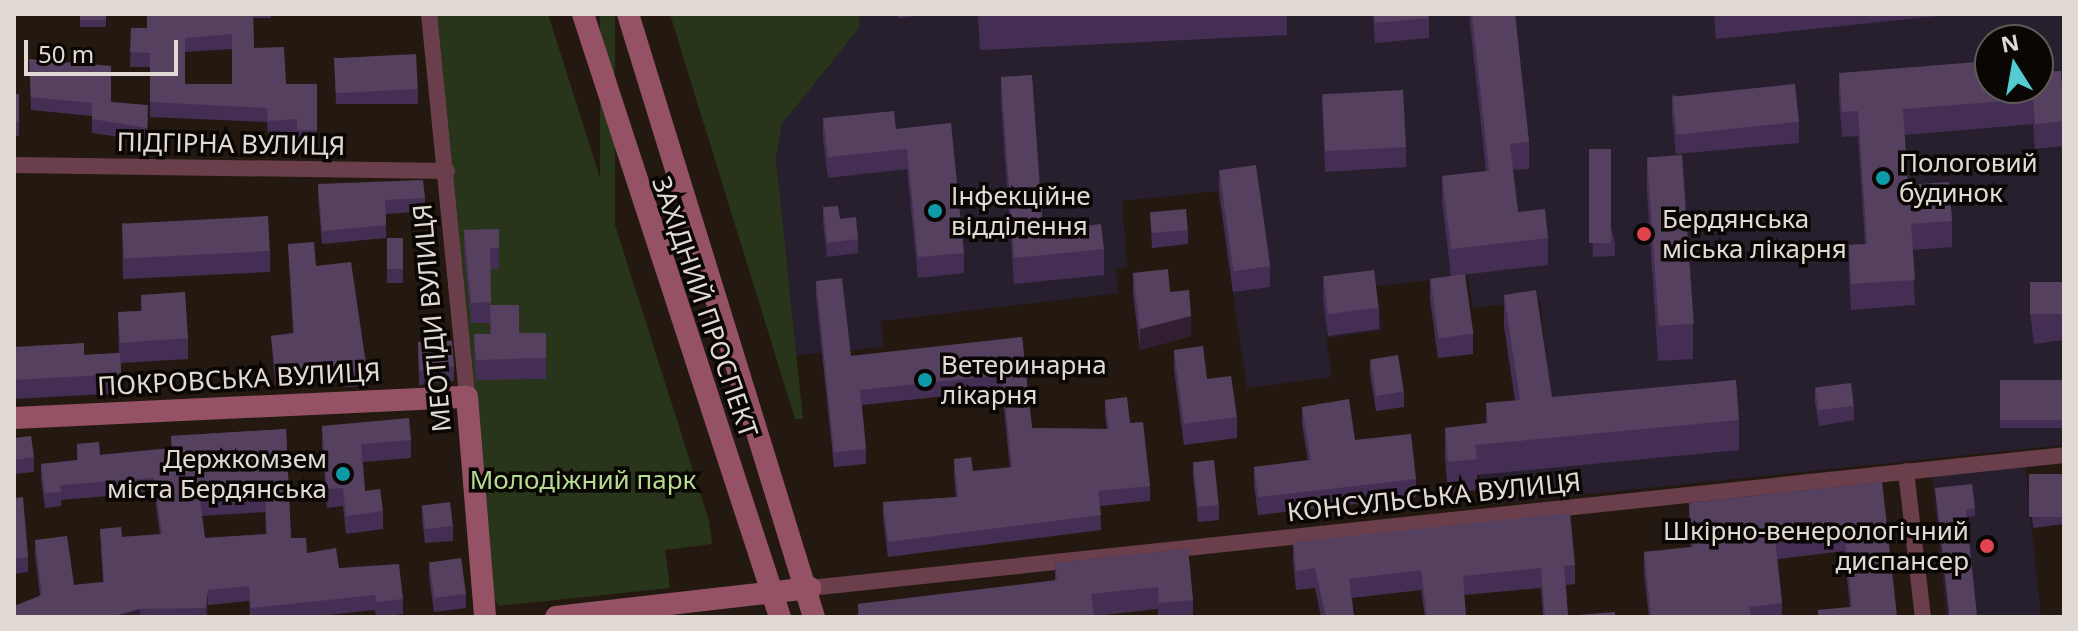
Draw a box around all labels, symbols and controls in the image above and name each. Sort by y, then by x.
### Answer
scale bar [28,24,182,74]
north arrow [1974,24,2054,104]
text: N [1998,26,2021,59]
text: 50 m [38,37,94,70]
street label: ПІДГІРНА ВУЛИЦЯ [116,126,346,162]
place label: Пологовий будинок [1899,147,2038,208]
marker: Пологовий будинок [1874,169,1892,187]
street label: ЗАХІДНИЙ ПРОСПЕКТ [646,172,764,442]
place label: Інфекційне відділення [951,180,1091,242]
marker: Інфекційне відділення [926,202,944,220]
street label: МЕОТІДИ ВУЛИЦЯ [406,203,458,433]
place label: Бердянська міська лікарня [1662,203,1847,264]
marker: Бердянська міська лікарня [1633,223,1655,245]
place label: Ветеринарна лікарня [941,349,1107,410]
street label: ПОКРОВСЬКА ВУЛИЦЯ [97,356,381,402]
marker: Ветеринарна лікарня [916,371,934,389]
place label: Держкомзем міста Бердянська [107,443,327,504]
park label: Молодіжний парк [470,464,696,496]
marker: Держкомзем міста Бердянська [334,465,352,483]
street label: КОНСУЛЬСЬКА ВУЛИЦЯ [1286,466,1582,528]
place label: Шкірно-венерологічний диспансер [1663,515,1969,576]
marker: Шкірно-венерологічний диспансер [1976,535,1998,557]

